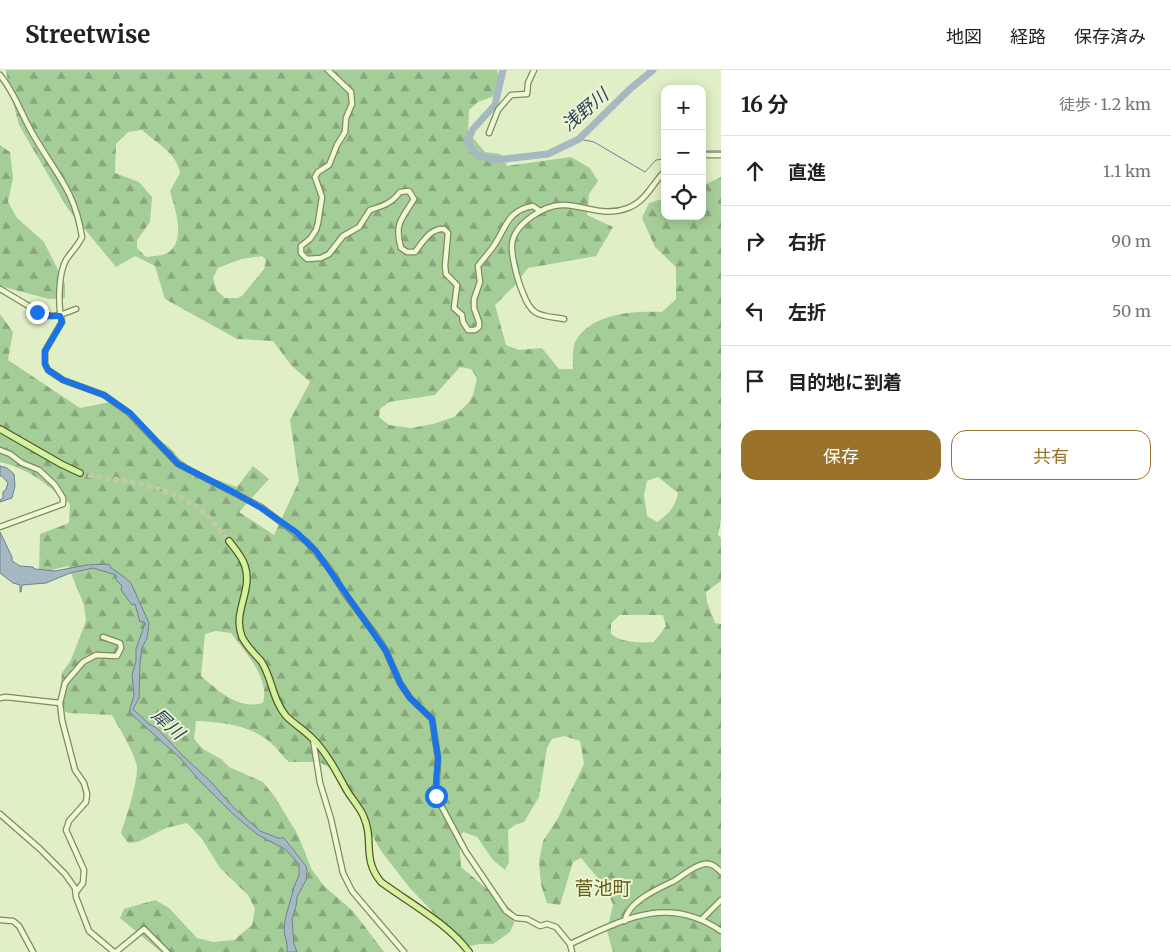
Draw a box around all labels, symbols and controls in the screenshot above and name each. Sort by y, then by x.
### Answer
text: Streetwise [25,19,150,50]
text: 地図 [946,25,982,48]
text: 経路 [1010,25,1046,48]
text: 保存済み [1074,25,1146,48]
water label: 浅野川 [557,82,614,136]
map controls [661,85,706,220]
button: + [661,85,706,130]
text: 16 分 [741,91,789,118]
text: 徒歩 · 1.2 km [1059,94,1151,114]
button: − [661,130,706,175]
icon: ahead [741,157,769,185]
text: 直進 [788,160,826,184]
text: 1.1 km [1103,161,1151,181]
button: locate [661,175,706,220]
icon: right [741,227,769,255]
text: 右折 [788,230,826,254]
text: 90 m [1111,231,1151,251]
icon: left [741,297,769,325]
text: 左折 [788,300,826,324]
route end [26,301,49,324]
text: 50 m [1112,301,1151,321]
icon: arrive [741,367,769,395]
text: 目的地に到着 [788,370,902,394]
button: 保存 [741,430,941,480]
button: 共有 [951,430,1151,480]
water label: 犀川 [147,703,191,746]
route start [425,785,448,808]
district label: 菅池町 [574,876,632,900]

